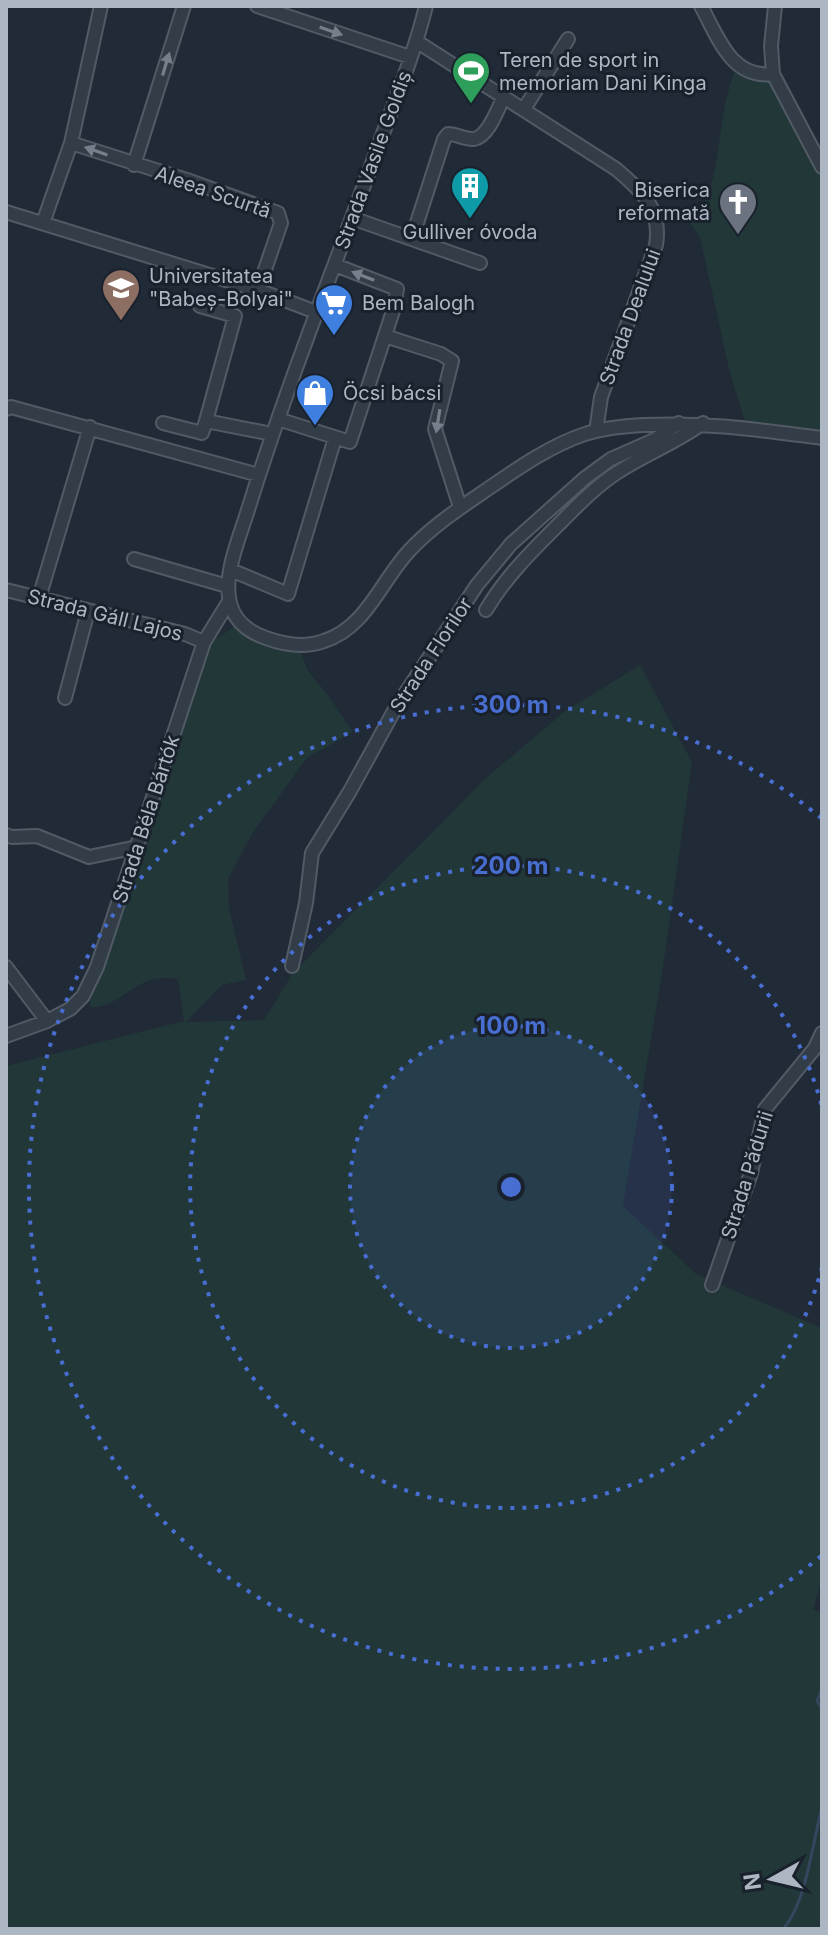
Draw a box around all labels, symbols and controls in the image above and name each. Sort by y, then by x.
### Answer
one-way arrow [319,25,343,37]
place label: Teren de sport in memoriam Dani Kinga [499,48,707,95]
sports icon: Teren de sport in memoriam Dani Kinga [450,50,492,105]
one-way arrow [160,51,173,75]
street label: Strada Vasile Goldiș [330,67,416,253]
one-way arrow [84,145,108,157]
street label: Aleea Scurtă [152,161,274,223]
building icon: Gulliver óvoda [449,165,491,220]
place label: Biserica reformată [618,178,710,225]
church icon: Biserica reformată [717,181,759,236]
place label: Gulliver óvoda [403,220,537,244]
street label: Strada Dealului [594,246,666,388]
place label: Universitatea "Babeș-Bolyai" [149,264,293,311]
school or university icon: Universitatea "Babeș-Bolyai" [100,267,142,322]
one-way arrow [351,269,375,282]
supermarket icon: Bem Balogh [313,282,355,337]
place label: Bem Balogh [362,291,475,315]
shop icon: Öcsi bácsi [294,372,336,427]
place label: Öcsi bácsi [343,381,441,405]
one-way arrow [432,408,444,433]
street label: Strada Gáll Lajos [25,584,185,646]
street label: Strada Florilor [385,592,478,717]
text: 300 m [473,690,549,719]
street label: Strada Béla Bártók [108,732,184,906]
text: 200 m [473,851,549,880]
text: 100 m [476,1011,546,1040]
street label: Strada Pădurii [716,1108,778,1242]
centre of rings [497,1173,525,1201]
north arrow [732,1839,812,1919]
text: N [738,1872,766,1892]

